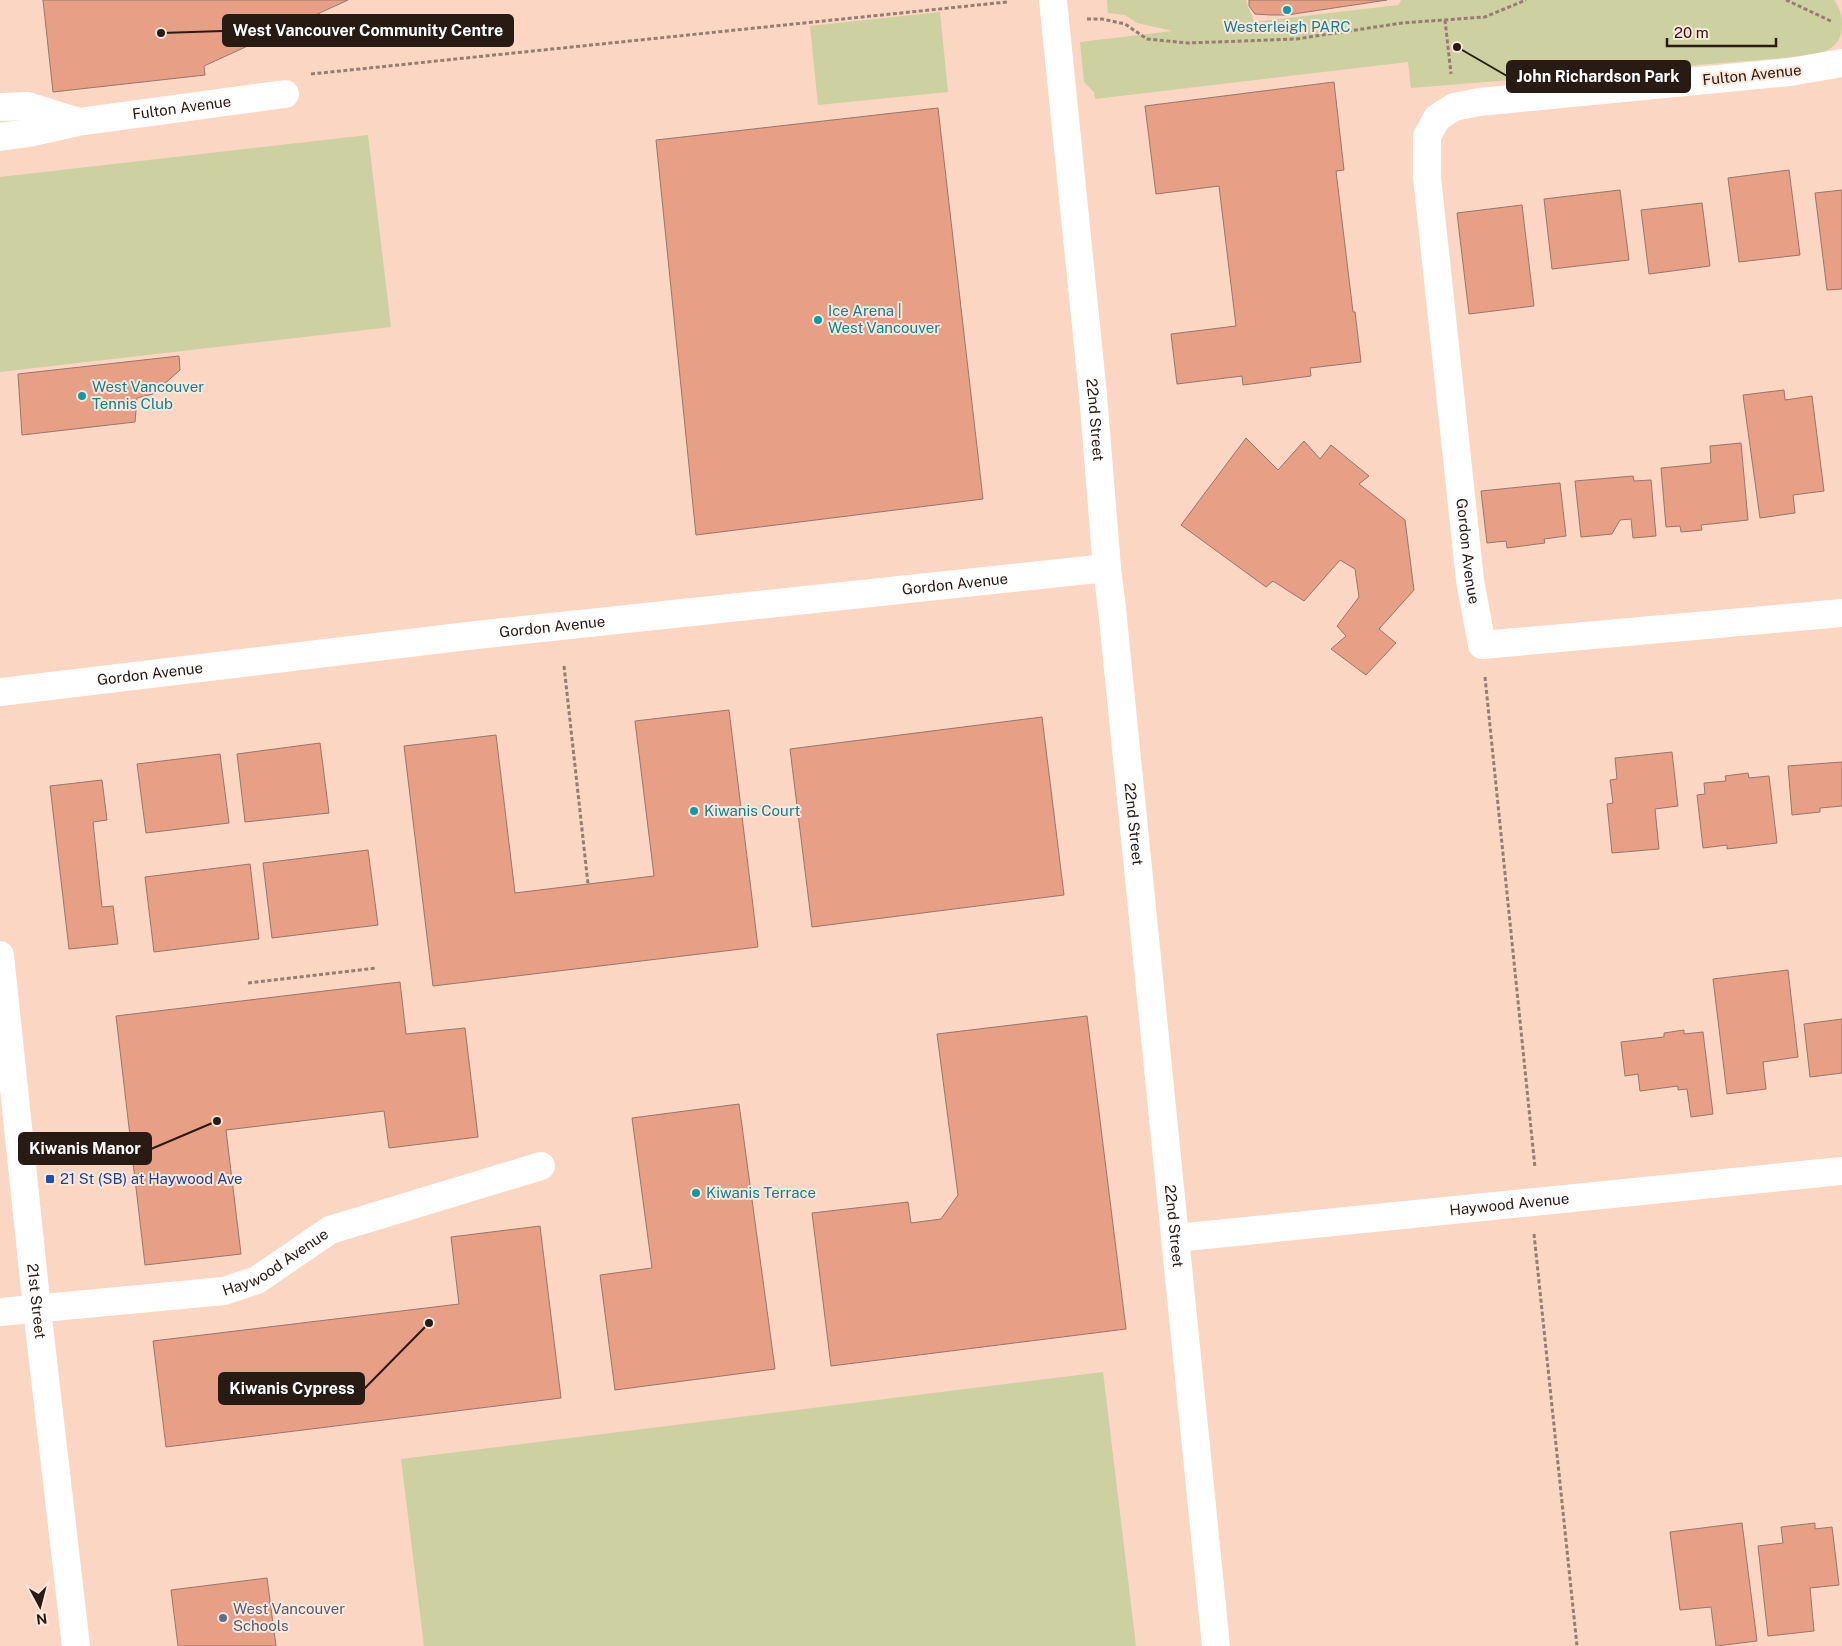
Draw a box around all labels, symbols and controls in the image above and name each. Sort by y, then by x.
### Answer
marker: Westerleigh PARC [1281,4,1293,16]
callout: West Vancouver Community Centre [223,15,513,46]
scale bar [1667,15,1776,47]
place label: Westerleigh PARC [1223,18,1351,35]
text: West Vancouver Community Centre [233,21,503,40]
text: 20 m [1674,24,1709,41]
callout: John Richardson Park [1507,61,1690,92]
street label: Fulton Avenue [1702,61,1802,88]
text: John Richardson Park [1517,67,1679,86]
street label: Fulton Avenue [131,92,232,123]
place label: Ice Arena | West Vancouver [828,302,940,336]
marker: Ice Arena | West Vancouver [812,314,824,326]
place label: West Vancouver Tennis Club [92,378,204,412]
street label: 22nd Street [1083,378,1107,462]
marker: West Vancouver Tennis Club [76,390,88,402]
street label: Gordon Avenue [1453,497,1483,605]
street label: Gordon Avenue [901,570,1009,598]
street label: Gordon Avenue [498,612,606,640]
street label: Gordon Avenue [96,659,204,688]
street label: 22nd Street [1121,782,1147,866]
place label: Kiwanis Court [704,802,801,819]
marker: Kiwanis Court [688,805,700,817]
callout: Kiwanis Manor [19,1133,151,1164]
text: Kiwanis Manor [29,1139,141,1158]
place label: 21 St (SB) at Haywood Ave [60,1170,243,1187]
marker: 21 St (SB) at Haywood Ave [44,1173,56,1185]
place label: Kiwanis Terrace [706,1184,816,1201]
street label: 22nd Street [1162,1184,1187,1268]
marker: Kiwanis Terrace [690,1187,702,1199]
street label: Haywood Avenue [1449,1189,1570,1218]
street label: Haywood Avenue [220,1225,331,1299]
street label: 21st Street [24,1262,49,1340]
callout: Kiwanis Cypress [219,1373,364,1404]
text: Kiwanis Cypress [229,1379,355,1398]
north arrow [15,1581,65,1631]
place label: West Vancouver Schools [233,1600,345,1634]
text: N [35,1610,48,1628]
marker: West Vancouver Schools [217,1612,229,1624]

